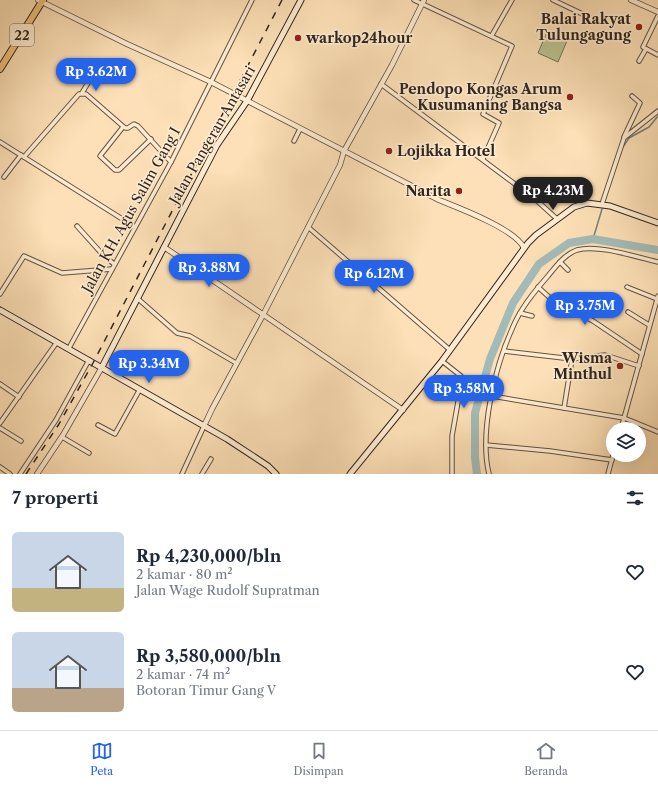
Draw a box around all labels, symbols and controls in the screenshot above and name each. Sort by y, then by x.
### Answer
place label: Balai Rakyat Tulungagung [536,10,632,44]
marker: Balai Rakyat Tulungagung [634,22,644,32]
road number: 22 [10,24,34,46]
place label: warkop24hour [305,29,412,47]
marker: warkop24hour [293,33,303,43]
pin: Rp 3.62M [55,58,137,92]
text: Rp 3.62M [65,63,127,79]
street label: Jalan Pangeran Antasari [164,63,259,209]
place label: Pendopo Kongas Arum Kusumaning Bangsa [399,80,563,114]
marker: Pendopo Kongas Arum Kusumaning Bangsa [565,92,575,102]
street label: Jalan KH. Agus Salim Gang I [77,124,184,298]
place label: Lojikka Hotel [397,142,495,160]
marker: Lojikka Hotel [384,146,394,156]
pin: Rp 4.23M [512,177,594,211]
place label: Narita [406,182,452,200]
text: Rp 4.23M [522,182,584,198]
marker: Narita [454,186,464,196]
pin: Rp 3.88M [168,254,250,288]
text: Rp 3.88M [178,259,240,275]
pin: Rp 6.12M [333,260,415,294]
text: Rp 6.12M [344,265,404,281]
pin: Rp 3.75M [544,292,626,326]
text: Rp 3.75M [555,297,615,313]
place label: Wisma Minthul [553,349,613,383]
pin: Rp 3.34M [108,350,190,384]
text: Rp 3.34M [118,355,180,371]
marker: Wisma Minthul [615,361,625,371]
pin: Rp 3.58M [423,375,505,409]
text: Rp 3.58M [433,380,495,396]
map controls [606,422,646,462]
button: layers [606,422,646,462]
icon: filters [624,487,646,509]
text: 7 properti [12,488,98,508]
text: Rp 4,230,000/bln [136,546,282,566]
icon: home [44,548,92,596]
icon: heart [624,561,646,583]
text: 2 kamar · 80 m² [136,566,233,582]
text: Jalan Wage Rudolf Supratman [136,582,320,598]
text: Rp 3,580,000/bln [136,646,281,666]
icon: home [44,648,92,696]
icon: heart [624,661,646,683]
text: 2 kamar · 74 m² [136,666,230,682]
text: Botoran Timur Gang V [136,682,276,698]
tab: Peta [90,740,113,778]
tab: Disimpan [294,740,344,778]
tab: Beranda [524,740,568,778]

